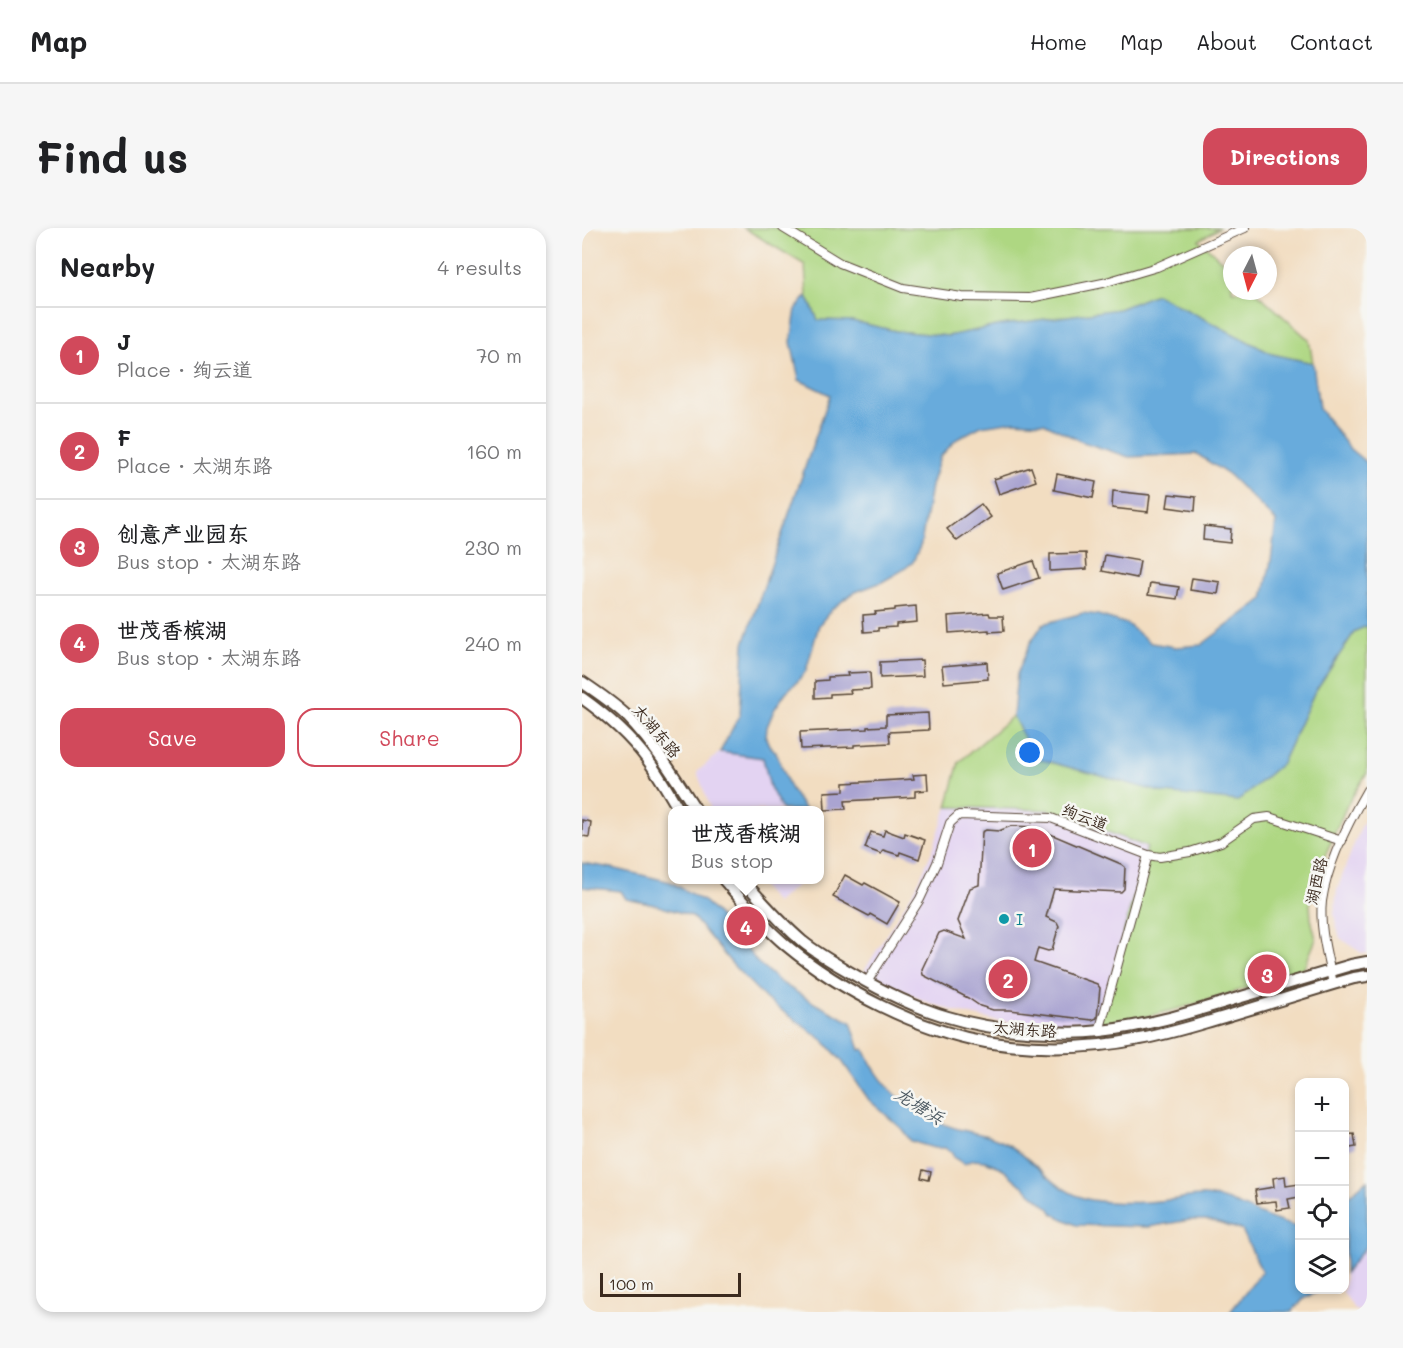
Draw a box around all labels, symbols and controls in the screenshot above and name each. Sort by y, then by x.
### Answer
text: Map [30,23,87,59]
text: Home [1030,28,1087,55]
text: Map [1120,28,1163,55]
text: About [1196,28,1257,55]
text: Contact [1290,28,1373,55]
button: Directions [1203,128,1367,185]
text: Find us [36,129,188,184]
north arrow [1223,246,1277,300]
text: Nearby [60,250,155,284]
text: 4 results [437,254,522,280]
text: J [117,327,132,356]
text: 1 [75,342,84,368]
text: 70 m [476,342,522,368]
text: Place · 绚云道 [117,356,252,382]
text: F [117,423,131,452]
text: 2 [74,438,85,464]
text: 160 m [466,438,522,464]
text: Place · 太湖东路 [117,452,272,478]
text: 创意产业园东 [117,519,249,548]
text: 3 [74,534,86,560]
text: 230 m [464,534,522,560]
text: Bus stop · 太湖东路 [117,548,301,574]
text: 世茂香槟湖 [117,615,227,644]
text: 4 [73,630,86,656]
text: 240 m [464,630,522,656]
text: Bus stop · 太湖东路 [117,644,301,670]
street label: 太湖东路 [629,699,686,762]
button: Save [60,708,285,767]
button: Share [297,708,522,767]
your location [1015,738,1044,767]
street label: 绚云道 [1059,798,1111,835]
popup [668,806,824,884]
text: 世茂香槟湖 [691,818,801,847]
pin: 1 [1012,826,1052,870]
text: Bus stop [691,847,773,873]
street label: 湖西路 [1300,855,1331,907]
pin: 4 [726,904,766,948]
place label: I [1016,908,1023,929]
marker: I [997,912,1011,926]
pin: 3 [1248,952,1286,996]
pin: 2 [988,956,1028,1002]
street label: 太湖东路 [992,1016,1058,1041]
map controls [1295,1078,1349,1294]
button: + [1295,1078,1349,1132]
water label: 龙塘浜 [890,1081,950,1130]
button: − [1295,1132,1349,1186]
button: locate [1295,1186,1349,1240]
button: layers [1295,1240,1349,1294]
scale bar [600,1270,741,1298]
text: 100 m [609,1273,654,1294]

